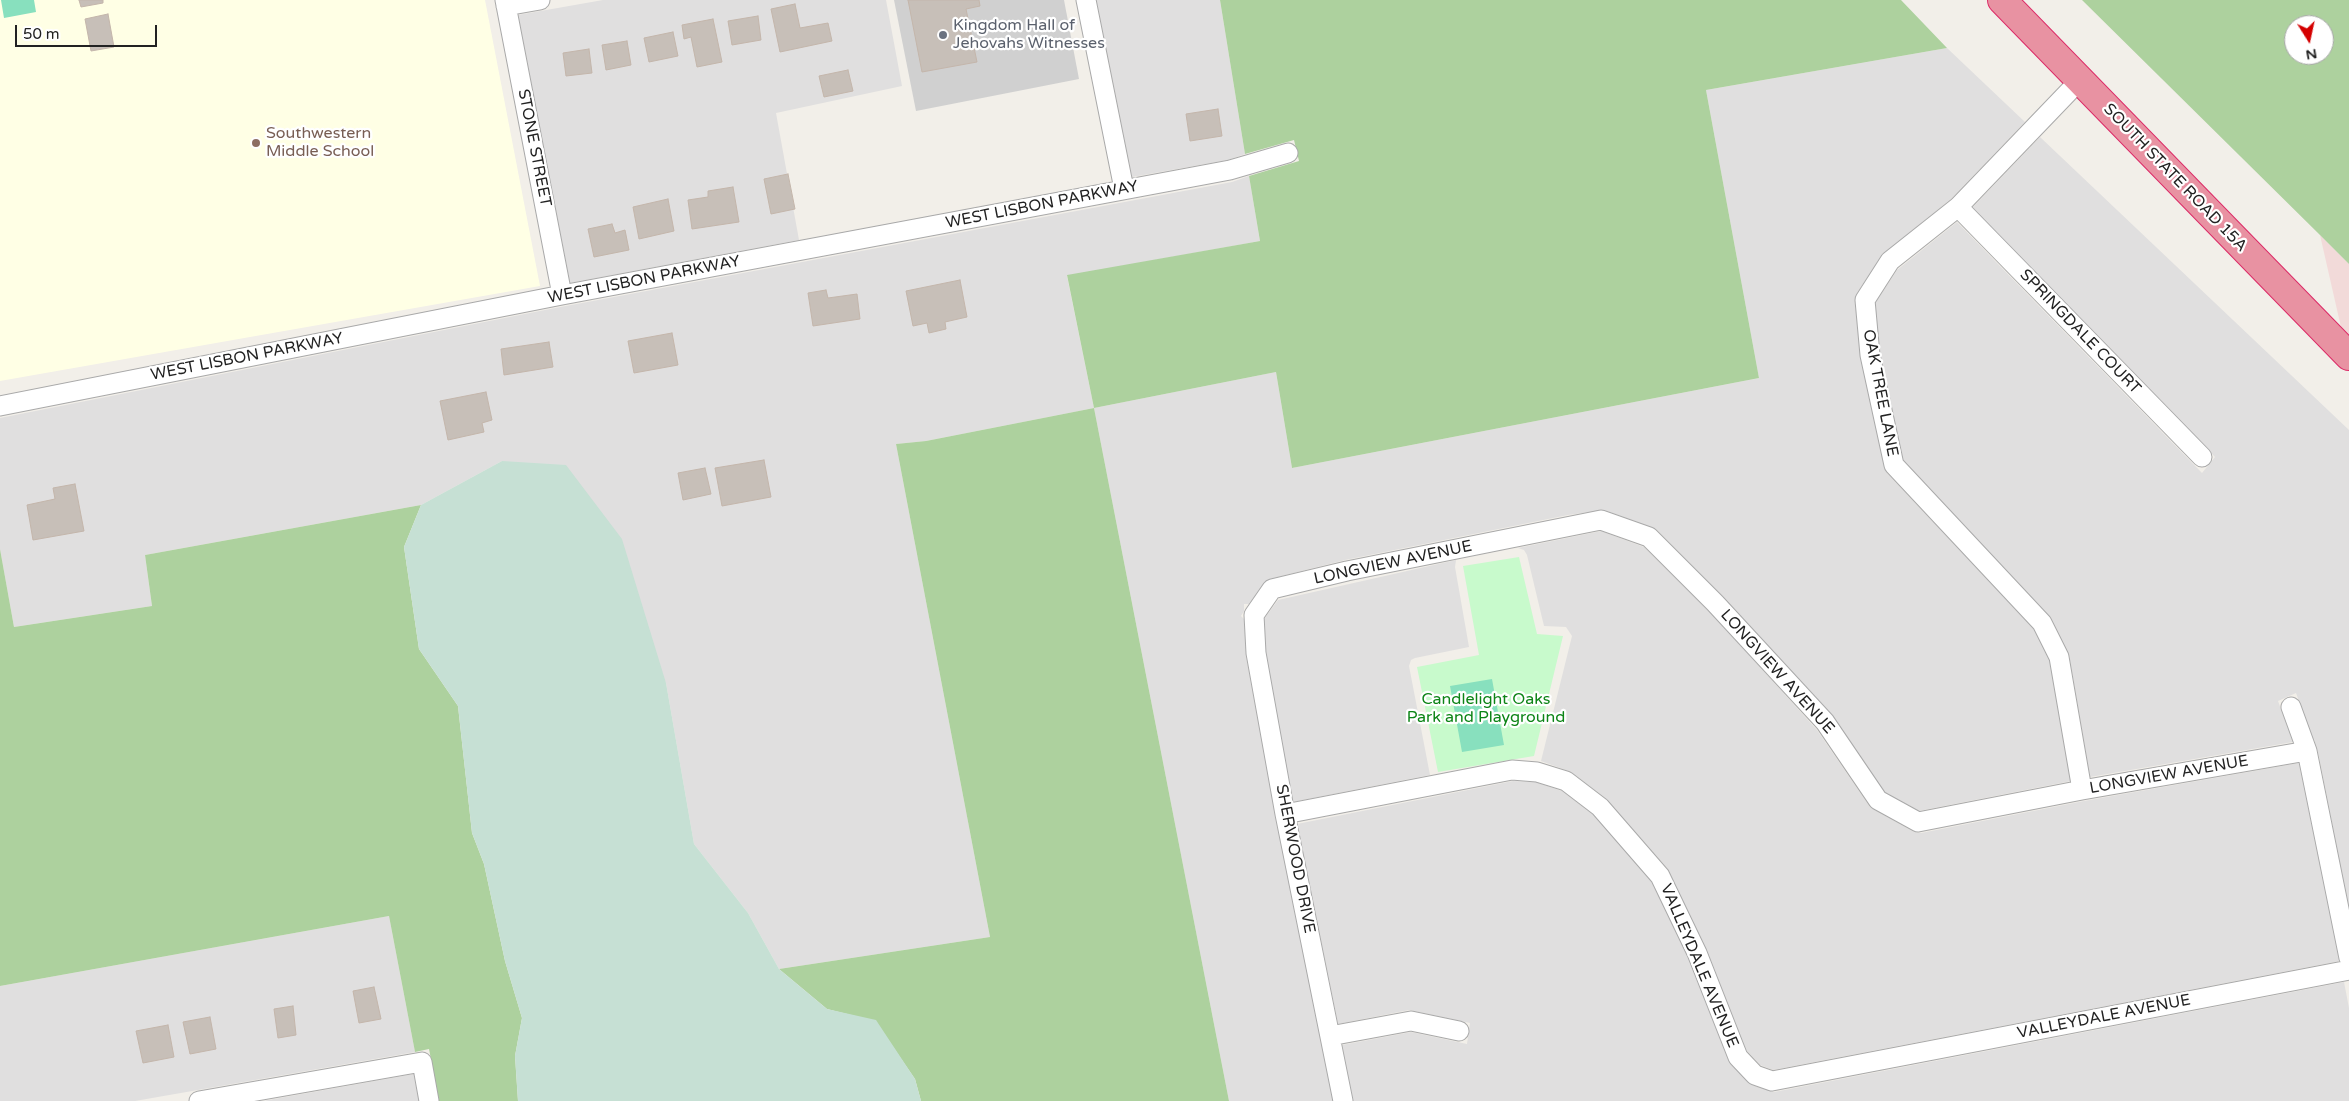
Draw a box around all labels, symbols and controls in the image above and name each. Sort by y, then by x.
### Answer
scale bar [18,15,160,47]
north arrow [2284,15,2334,65]
place label: Kingdom Hall of Jehovahs Witnesses [953,16,1105,54]
text: 50 m [23,25,60,43]
marker: Kingdom Hall of Jehovahs Witnesses [937,29,949,41]
text: N [2305,45,2319,64]
street label: STONE STREET [513,88,555,208]
street label: SOUTH STATE ROAD 15A [2099,100,2251,256]
place label: Southwestern Middle School [266,124,374,162]
marker: Southwestern Middle School [250,137,262,149]
street label: WEST LISBON PARKWAY [944,177,1140,233]
street label: WEST LISBON PARKWAY [546,252,742,308]
street label: SPRINGDALE COURT [2015,266,2145,398]
street label: OAK TREE LANE [1858,328,1902,458]
street label: WEST LISBON PARKWAY [149,329,345,385]
street label: LONGVIEW AVENUE [1312,537,1474,589]
street label: LONGVIEW AVENUE [1716,606,1838,738]
park label: Candlelight Oaks Park and Playground [1407,690,1565,728]
street label: LONGVIEW AVENUE [2088,752,2250,798]
street label: SHERWOOD DRIVE [1271,783,1319,935]
street label: VALLEYDALE AVENUE [1656,881,1742,1051]
street label: VALLEYDALE AVENUE [2016,991,2192,1043]

